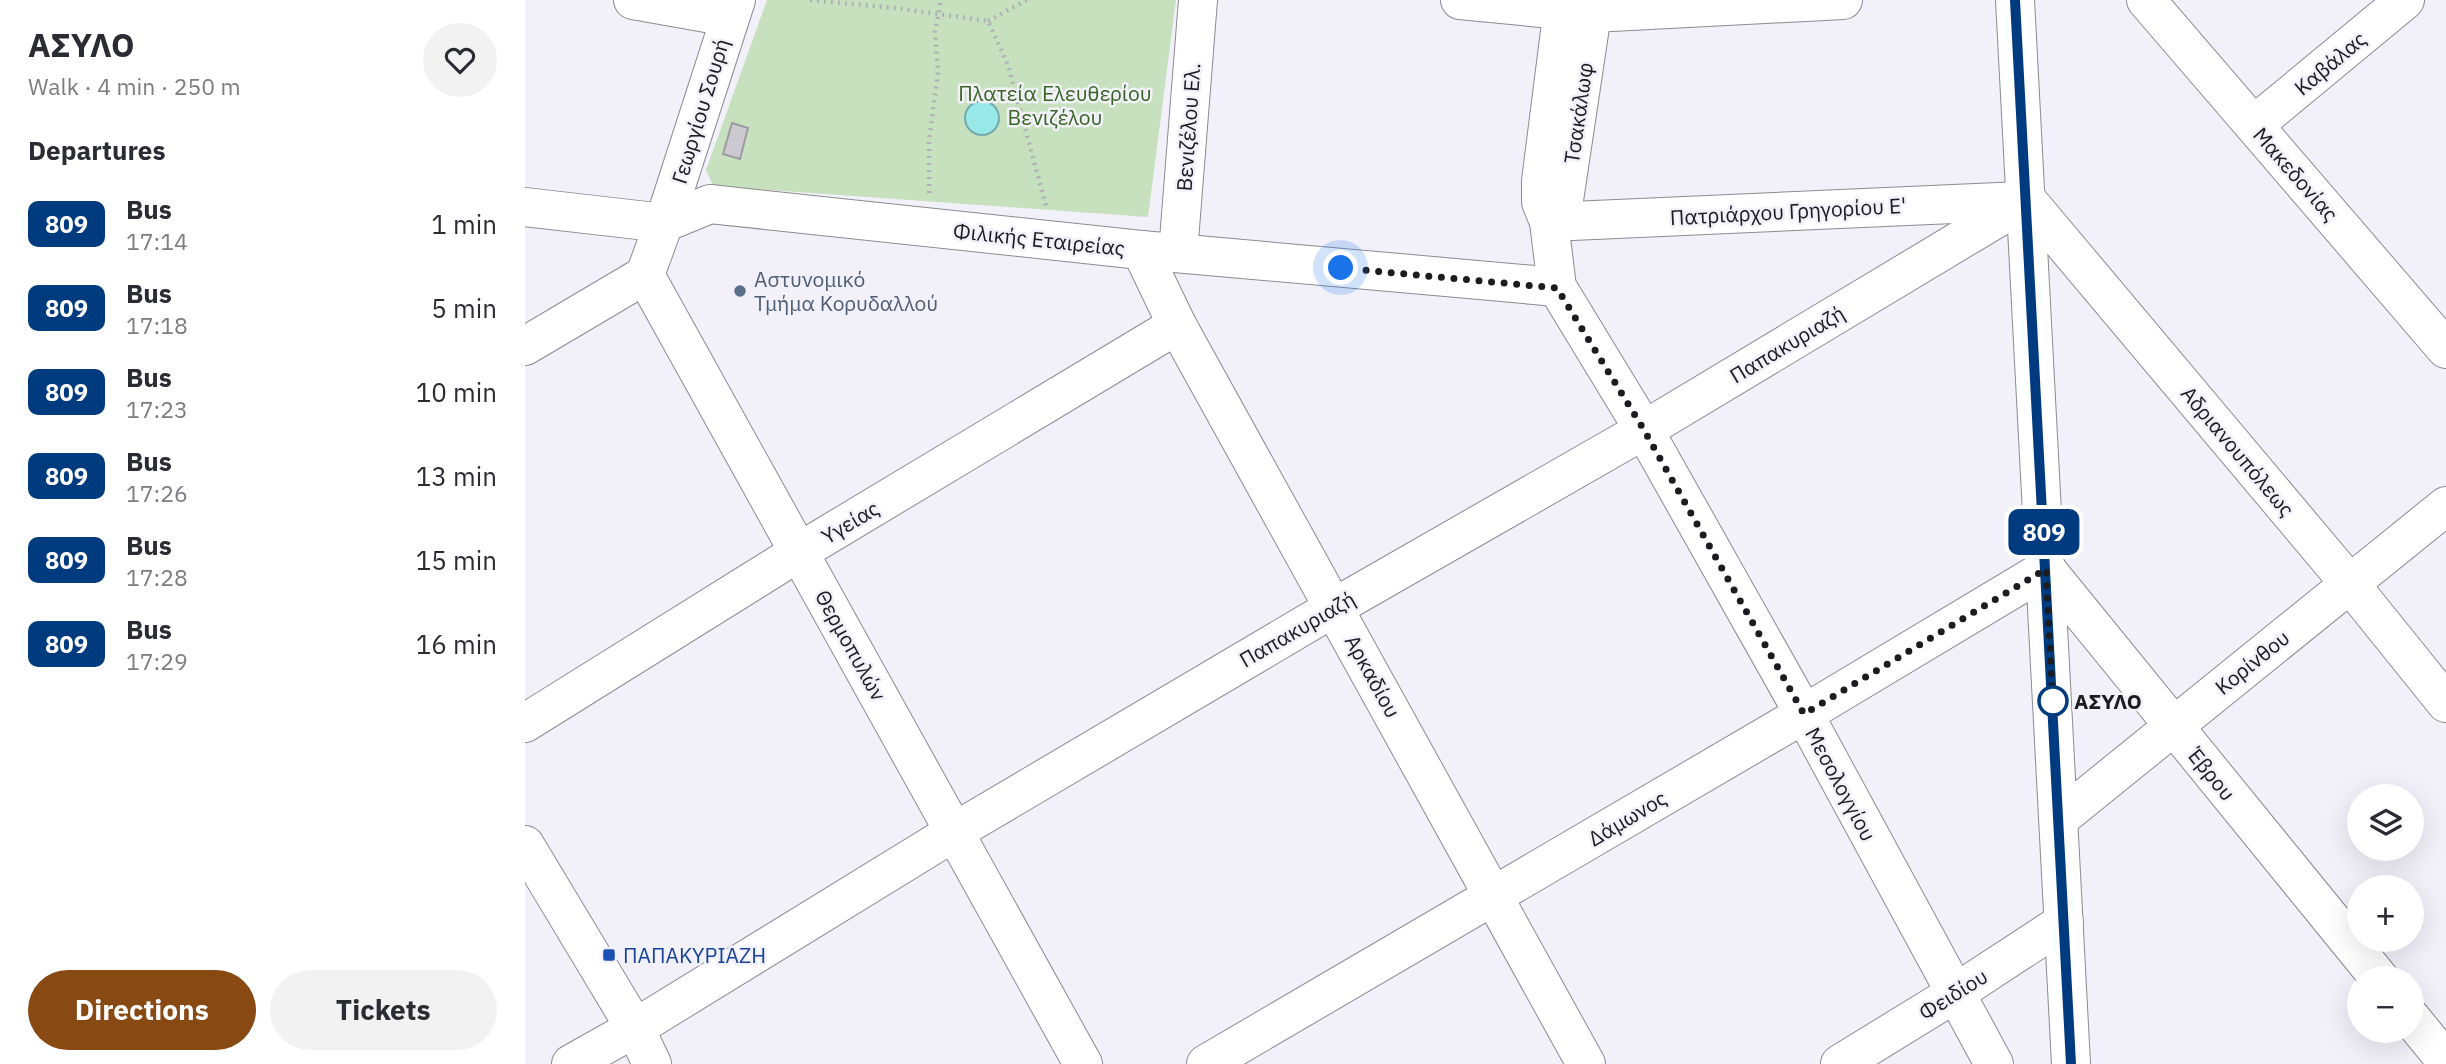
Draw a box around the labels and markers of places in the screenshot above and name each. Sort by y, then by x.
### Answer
place label: Αστυνομικό Τμήμα Κορυδαλλού [754,265,938,317]
marker: Αστυνομικό Τμήμα Κορυδαλλού [732,283,748,299]
marker: ΑΣΥΛΟ [2038,686,2068,716]
place label: ΑΣΥΛΟ [2074,687,2142,715]
place label: ΠΑΠΑΚΥΡΙΑΖΗ [623,941,766,969]
marker: ΠΑΠΑΚΥΡΙΑΖΗ [601,947,617,963]

